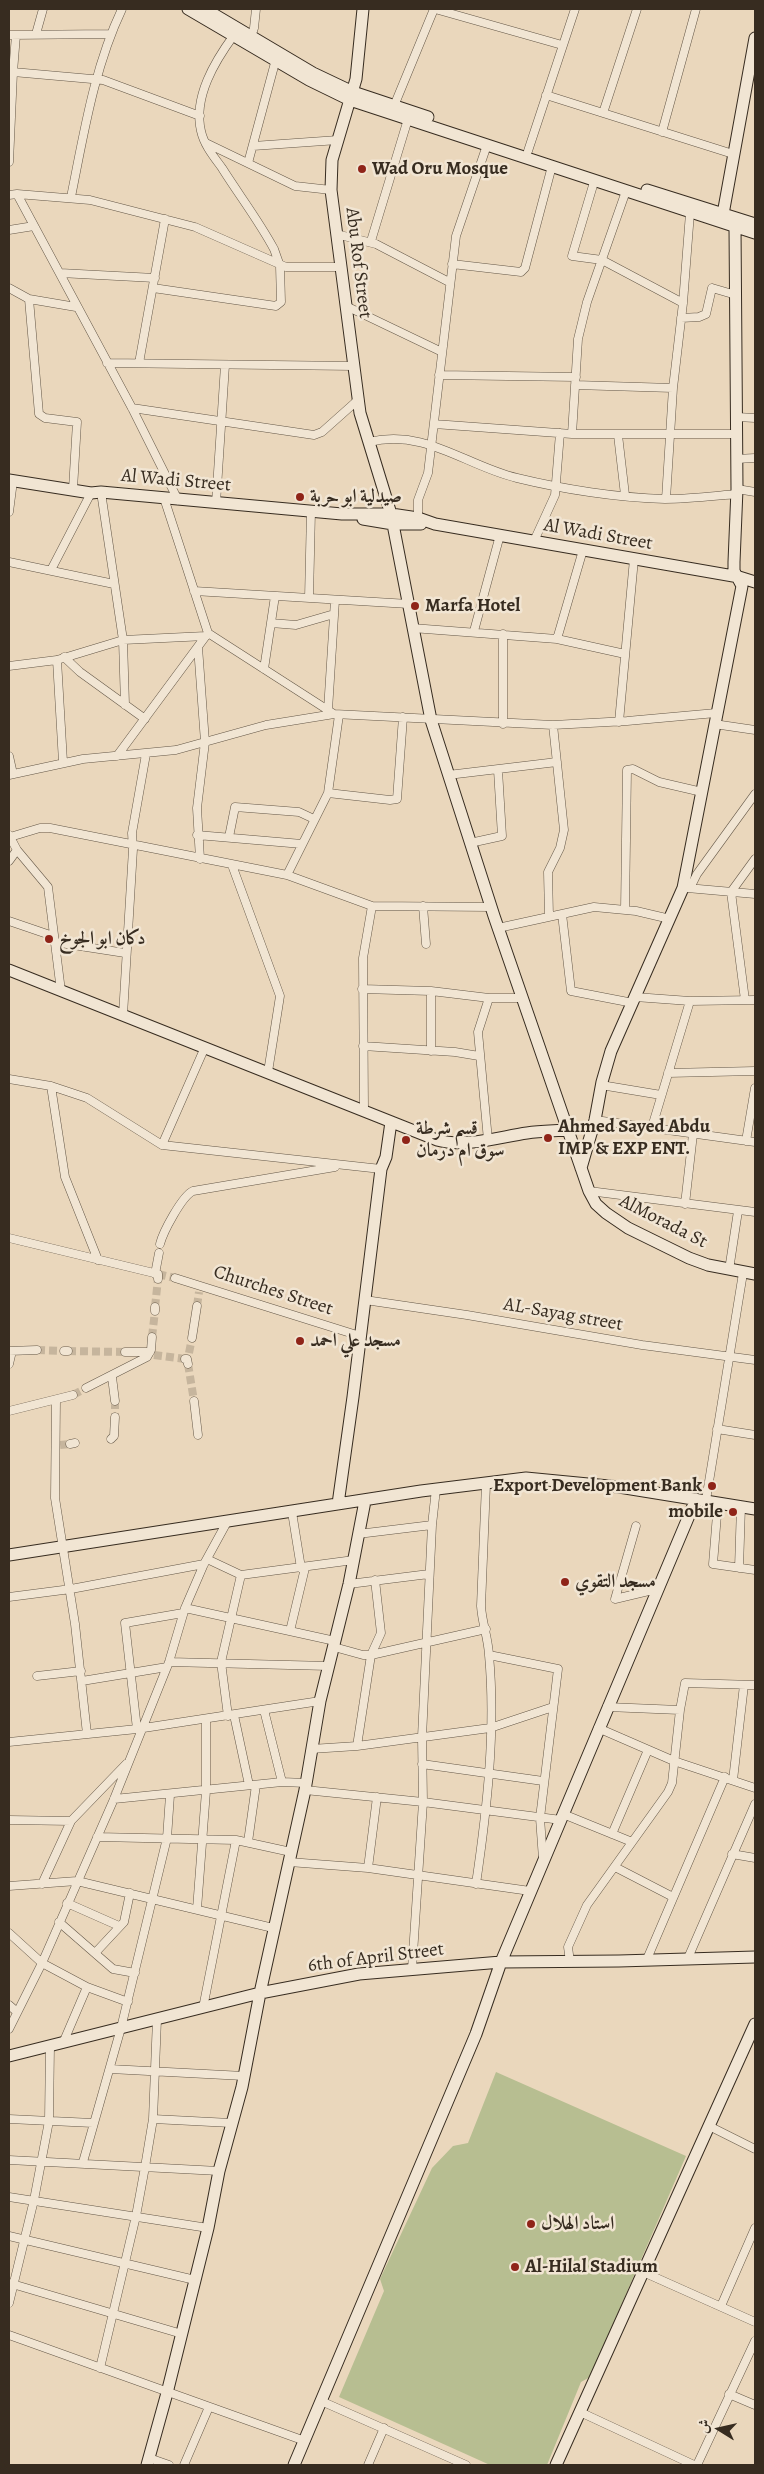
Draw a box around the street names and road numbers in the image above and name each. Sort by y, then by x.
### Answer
street label: Abu Rof Street [340,206,376,320]
street label: Al Wadi Street [120,465,232,497]
street label: Al Wadi Street [542,514,654,556]
street label: AlMorada St [615,1190,711,1254]
street label: Churches Street [210,1261,336,1321]
street label: AL-Sayag street [502,1293,624,1337]
street label: 6th of April Street [307,1938,445,1978]

